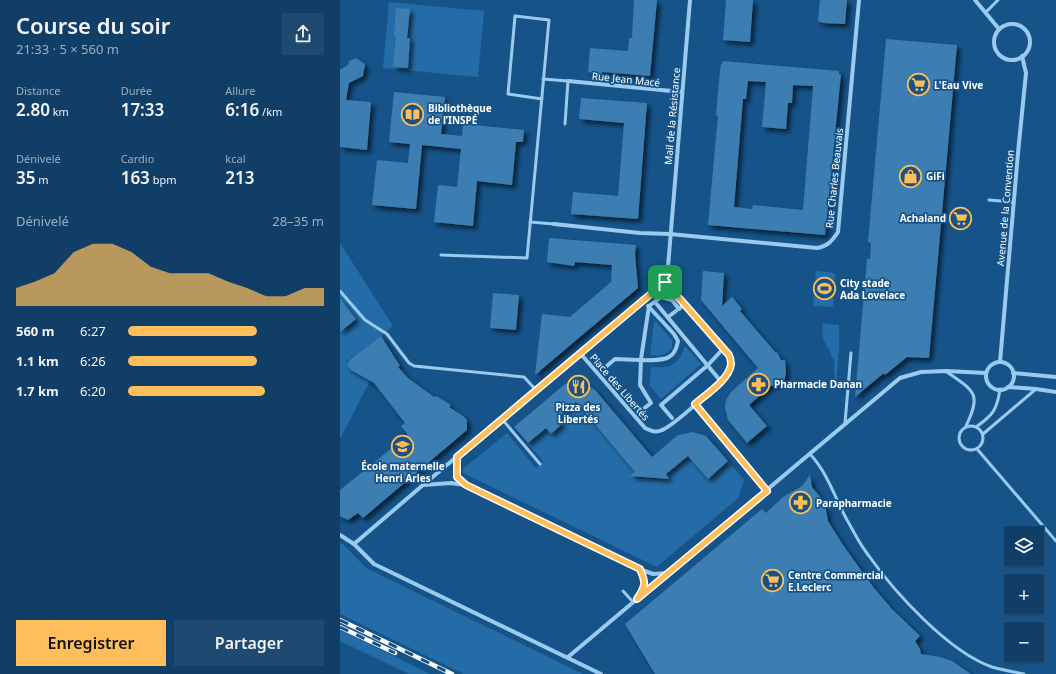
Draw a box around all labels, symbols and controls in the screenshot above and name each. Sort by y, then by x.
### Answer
text: Course du soir [16,10,170,40]
button: share [282,13,324,55]
text: 21:33 · 5 × 560 m [16,40,119,58]
street label: Mail de la Résistance [661,66,683,165]
street label: Rue Jean Macé [591,68,661,90]
supermarket icon: L'Eau Vive [905,72,931,98]
place label: L'Eau Vive [934,78,983,92]
text: Distance [16,83,61,98]
text: Durée [121,83,152,98]
text: Allure [225,83,255,98]
text: 2.80 [16,98,50,121]
text: 17:33 [121,98,164,121]
text: 6:16 [225,98,259,121]
library icon: Bibliothèque de l’INSPÉ [399,101,425,127]
place label: Bibliothèque de l’INSPÉ [428,101,492,127]
text: km [50,104,69,119]
text: /km [259,104,282,119]
street label: Rue Charles Beauvais [822,127,846,229]
street label: Avenue de la Convention [993,149,1017,267]
text: Dénivelé [16,151,61,166]
text: Cardio [121,151,154,166]
text: kcal [225,151,246,166]
shop icon: GiFi [897,163,923,189]
text: 35 [16,166,35,189]
text: 163 [121,166,150,189]
text: 213 [225,166,255,189]
place label: GiFi [926,169,945,183]
text: m [35,172,49,187]
text: bpm [150,172,177,187]
supermarket icon: Achaland [948,205,974,231]
place label: Achaland [900,211,946,225]
text: Dénivelé [16,212,69,230]
text: 28–35 m [272,212,324,230]
pin [648,265,682,299]
icon: arrive [654,271,676,293]
sports icon: City stade Ada Lovelace [811,276,837,302]
place label: City stade Ada Lovelace [840,276,905,302]
text: 560 m [16,322,54,340]
text: 6:27 [80,322,106,340]
street label: Place des Libertés [587,351,653,424]
text: 1.1 km [16,352,59,370]
text: 6:26 [80,352,106,370]
pharmacy icon: Pharmacie Danan [745,371,771,397]
restaurant icon: Pizza des Libertés [565,374,591,400]
place label: Pharmacie Danan [774,377,862,391]
text: 1.7 km [16,382,59,400]
text: 6:20 [80,382,106,400]
place label: Pizza des Libertés [556,400,600,426]
school or university icon: École maternelle Henri Arles [390,433,416,459]
place label: École maternelle Henri Arles [361,459,445,485]
pharmacy icon: Parapharmacie [787,490,813,516]
place label: Parapharmacie [816,496,892,510]
map controls [1004,526,1044,662]
button: layers [1004,526,1044,566]
supermarket icon: Centre Commercial E.Leclerc [759,568,785,594]
place label: Centre Commercial E.Leclerc [788,568,884,594]
button: + [1004,574,1044,614]
button: Enregistrer [16,620,166,666]
button: Partager [174,620,324,666]
button: − [1004,622,1044,662]

